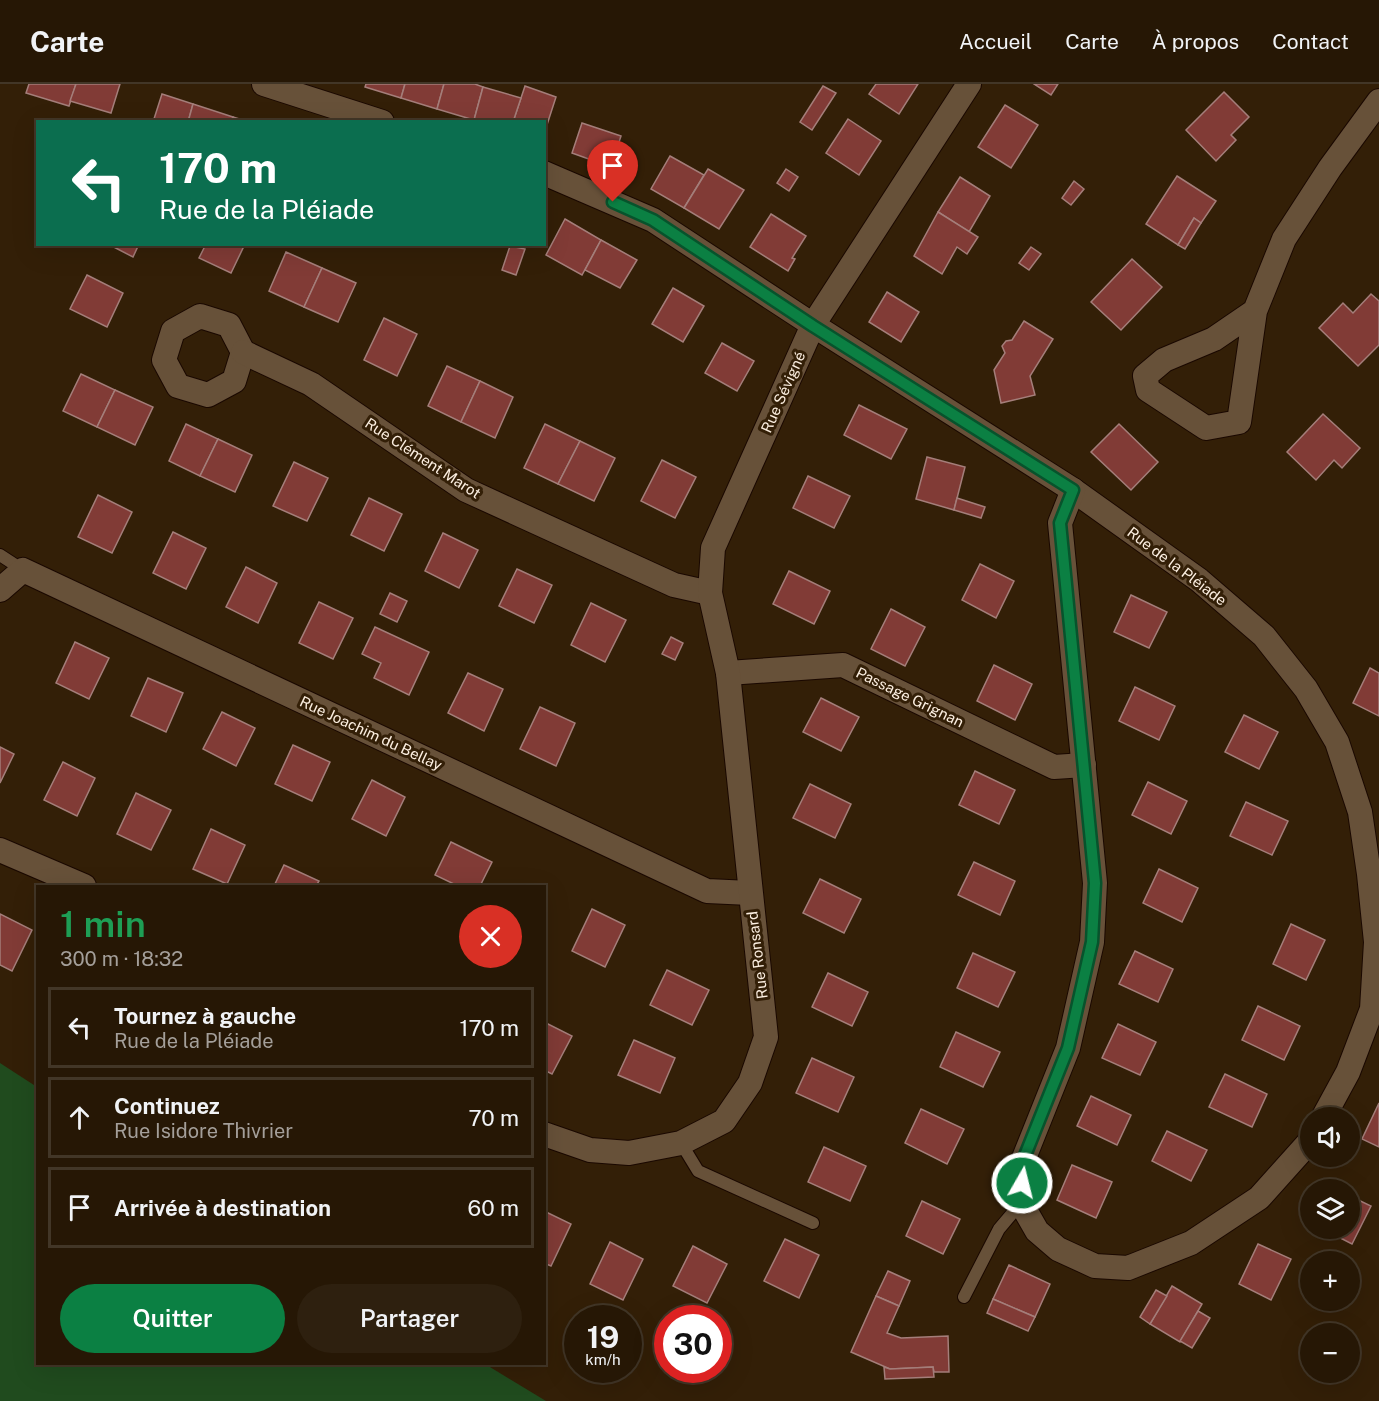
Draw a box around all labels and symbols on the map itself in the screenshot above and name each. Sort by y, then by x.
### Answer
pin [587,140,638,202]
street label: Rue Sévigné [758,349,808,435]
street label: Rue Clément Marot [362,414,484,502]
street label: Rue de la Pléiade [1124,523,1230,609]
street label: Passage Grignan [853,664,967,730]
street label: Rue Joachim du Bellay [297,693,445,773]
street label: Rue Ronsard [743,910,771,1000]
position arrow [990,1151,1054,1215]
speed limit sign: 30 [654,1305,732,1383]

